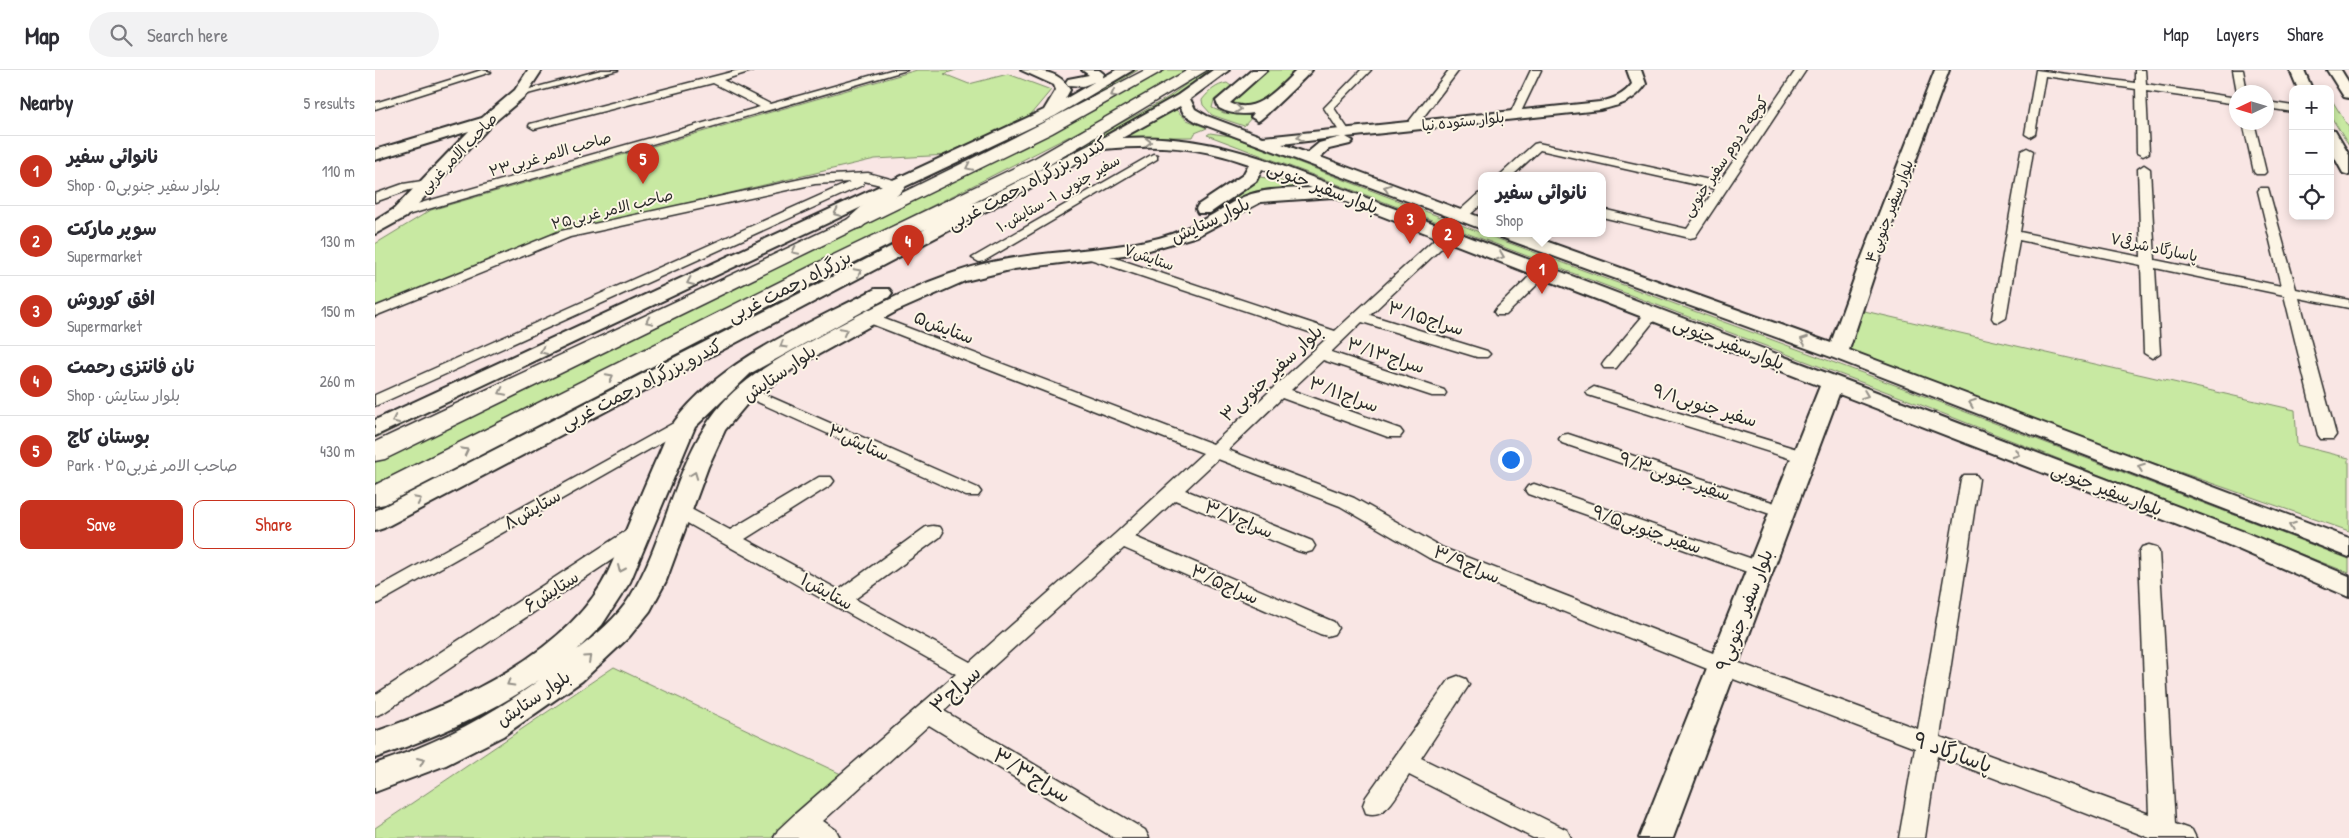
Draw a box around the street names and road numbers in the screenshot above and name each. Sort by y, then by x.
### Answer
street label: کوچه 2 دوم سفیر جنوبی [1677,92,1775,222]
street label: بلوار ستوده نیا [1421,106,1505,136]
street label: صاحب الامر غربی [414,108,502,198]
street label: صاحب الامر غربی۲۳ [486,126,614,182]
street label: کندرو بزرگراه رحمت غربی [943,130,1112,236]
street label: سفیر جنوبی ۱- ستایش۱۰ [992,149,1124,237]
street label: بلوار سفیر جنوبی [1264,154,1382,220]
street label: بلوار سفیر جنوبی۴ [1860,156,1918,266]
street label: صاحب الامر غربی۲۵ [549,184,675,234]
street label: بلوار ستایش [1166,191,1254,249]
street label: پاسارگاد شرقی۷ [2108,227,2200,267]
street label: ستایش۷ [1121,239,1177,275]
street label: بزرگراه رحمت غربی [723,244,855,328]
street label: سراج۳/۱۵ [1385,295,1467,341]
street label: ستایش۵ [910,304,978,350]
street label: بلوار سفیر جنوبی [1670,310,1788,376]
street label: بلوار سفیر جنوبی۳ [1214,319,1328,427]
street label: سراج۳/۱۳ [1344,331,1428,379]
street label: کندرو بزرگراه رحمت غربی [556,332,726,436]
street label: بلوار ستایش [737,338,821,408]
street label: سراج۳/۱۱ [1306,370,1382,418]
street label: سفیر جنوبی۹/۱ [1650,377,1760,433]
street label: ستایش۳ [824,417,894,467]
street label: سفیر جنوبی۹/۳ [1616,445,1734,507]
street label: بلوار سفیر جنوبی [2048,456,2166,522]
street label: ستایش۸ [499,482,565,536]
street label: سراج۳/۷ [1201,494,1277,544]
street label: سفیر جنوبی۹/۵ [1589,499,1705,559]
street label: سراج۳/۹ [1430,539,1504,589]
street label: بلوار سفیر جنوبی۹ [1709,545,1779,675]
street label: سراج۳/۵ [1187,558,1263,610]
street label: ستایش۶ [519,564,583,618]
street label: ستایش۱ [796,566,858,616]
street label: سراج۳ [923,658,987,720]
street label: بلوار ستایش [491,664,575,732]
street label: پاسارگاد ۹ [1909,724,1997,780]
street label: سراج۳/۳ [988,740,1076,810]

